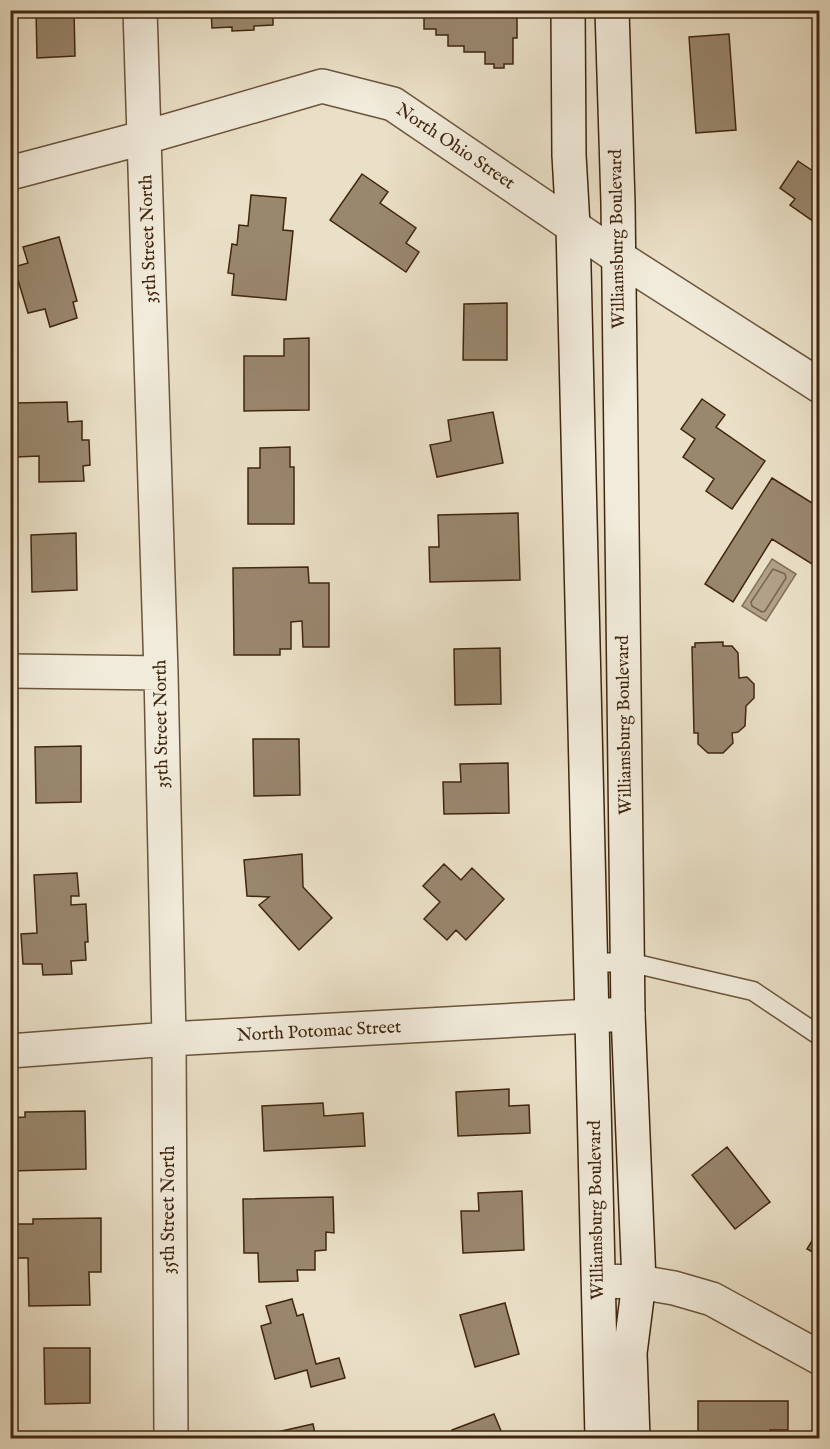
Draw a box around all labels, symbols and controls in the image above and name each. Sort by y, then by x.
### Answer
street label: North Ohio Street [391,99,519,195]
street label: Williamsburg Boulevard [605,149,631,329]
street label: 35th Street North [135,174,163,304]
street label: Williamsburg Boulevard [612,635,638,815]
street label: 35th Street North [149,659,175,789]
street label: North Potomac Street [236,1016,402,1048]
street label: Williamsburg Boulevard [584,1120,610,1300]
street label: 35th Street North [158,1145,181,1274]

